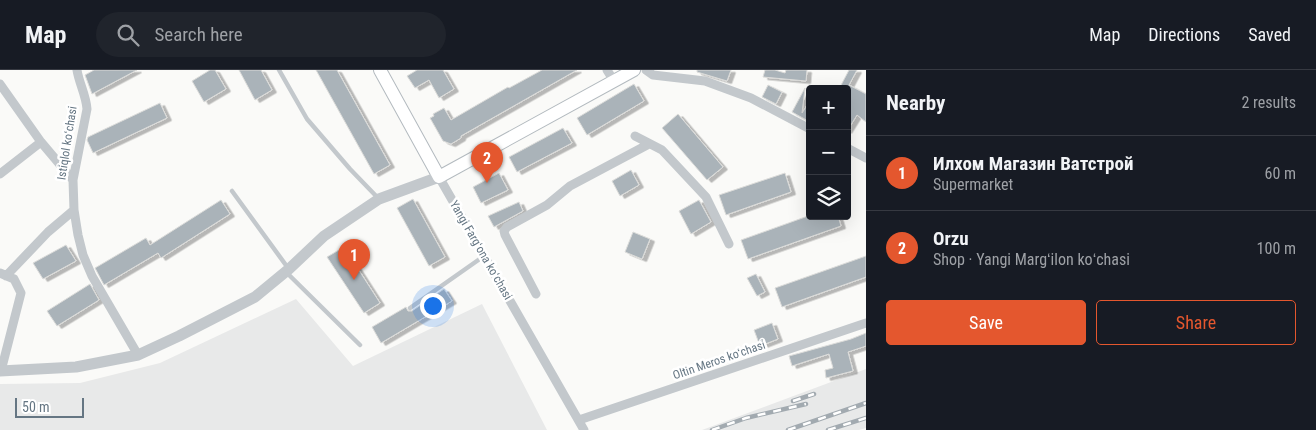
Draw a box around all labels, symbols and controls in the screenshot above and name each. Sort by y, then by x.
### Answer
search box [96,12,446,57]
text: Map [25,21,66,49]
icon: search [114,21,142,49]
text: Search here [154,23,243,46]
text: Map [1089,24,1120,45]
text: Directions [1148,24,1220,45]
text: Saved [1248,24,1291,45]
map controls [806,85,851,220]
button: + [806,85,851,130]
text: Nearby [886,91,945,115]
text: 2 results [1241,93,1296,112]
street label: Istiqlol koʻchasi [54,105,80,181]
button: − [806,130,851,175]
pin: 2 [471,142,503,183]
text: Илхом Магазин Ватстрой [933,152,1133,175]
text: 1 [898,164,906,183]
text: 60 m [1264,164,1296,183]
button: layers [806,175,851,220]
text: Supermarket [933,175,1013,194]
street label: Yangi Fargʻona koʻchasi [447,198,515,302]
text: Orzu [933,227,969,250]
pin: 1 [338,239,370,280]
text: 2 [898,239,906,258]
text: 100 m [1257,239,1296,258]
text: Shop · Yangi Margʻilon koʻchasi [933,250,1130,269]
your location [420,293,446,319]
button: Save [886,300,1086,345]
button: Share [1096,300,1296,345]
street label: Oltin Meros koʻchasi [671,338,767,382]
scale bar [15,395,84,418]
text: 50 m [22,399,50,415]

